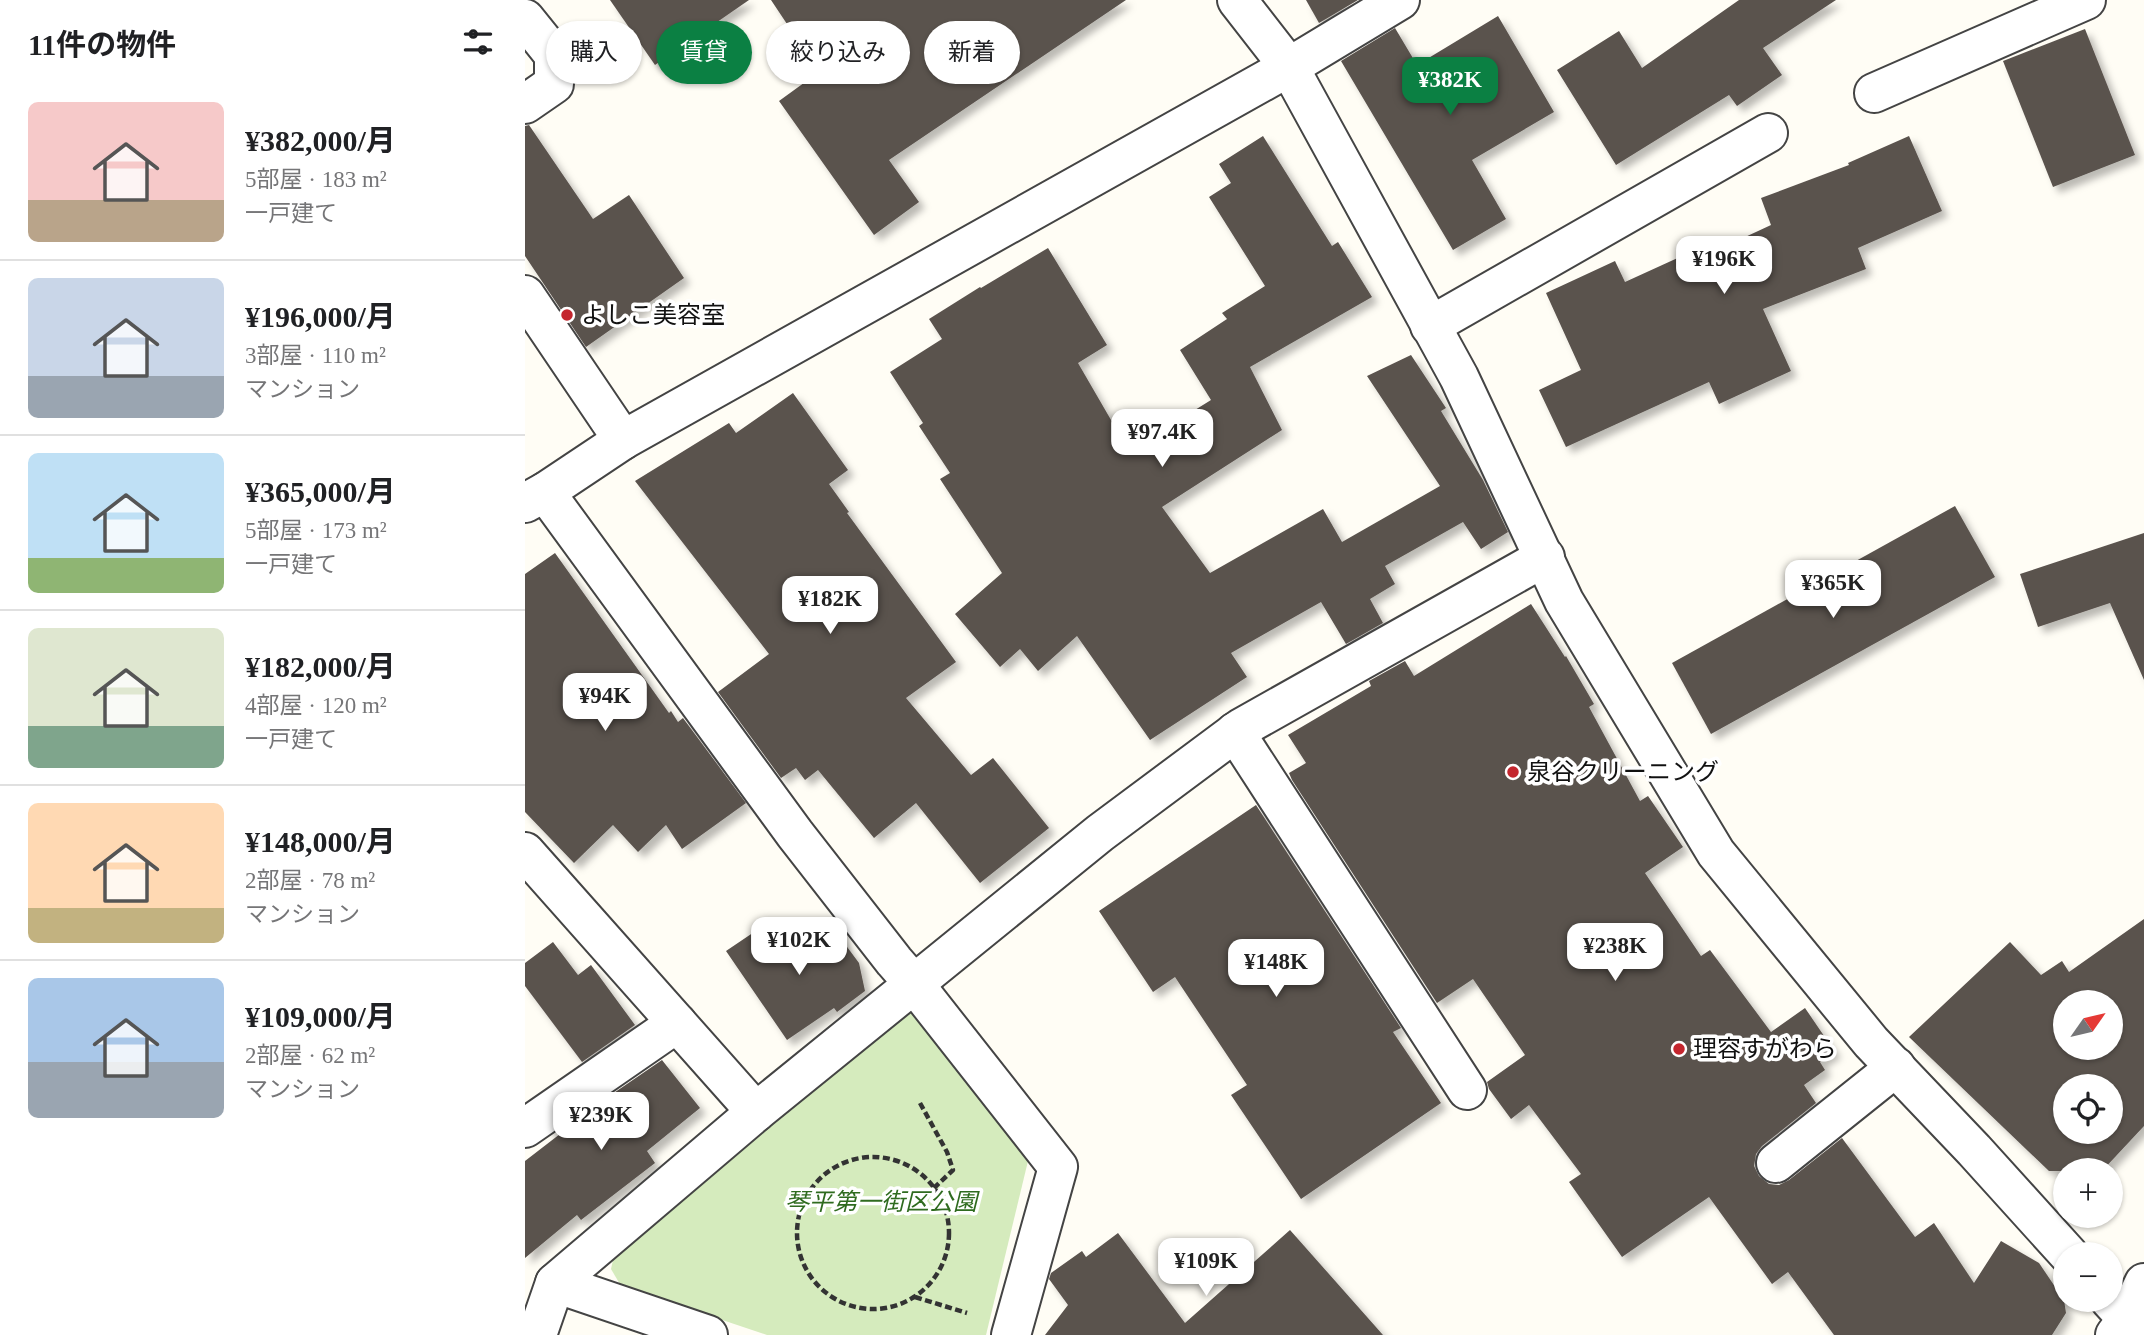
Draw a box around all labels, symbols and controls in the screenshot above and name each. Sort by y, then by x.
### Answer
chip: 購入 [546,21,642,84]
chip: 賃貸 [656,21,752,84]
chip: 絞り込み [766,21,910,84]
chip: 新着 [924,21,1020,84]
icon: filters [459,23,497,61]
text: 11件の物件 [28,28,176,61]
pin: ¥382K [1401,58,1499,117]
text: ¥382K [1418,67,1482,92]
text: ¥382,000/月 [245,124,396,157]
icon: home [84,130,168,214]
text: 5部屋 · 183 m² [245,167,387,192]
text: 一戸建て [245,201,337,226]
pin: ¥196K [1675,236,1773,296]
text: ¥196K [1692,246,1756,271]
text: ¥196,000/月 [245,300,396,333]
place label: よしこ美容室 [581,302,725,328]
icon: home [84,306,168,390]
marker: よしこ美容室 [559,307,575,323]
text: 3部屋 · 110 m² [245,343,386,368]
text: マンション [245,377,360,402]
pin: ¥97.4K [1105,410,1219,469]
text: ¥97.4K [1127,419,1197,444]
text: ¥365,000/月 [245,475,396,508]
icon: home [84,481,168,565]
text: 5部屋 · 173 m² [245,518,387,543]
text: 一戸建て [245,552,337,577]
pin: ¥365K [1784,560,1882,620]
text: ¥365K [1801,570,1865,595]
pin: ¥182K [781,576,879,636]
text: ¥182K [798,586,862,611]
text: ¥182,000/月 [245,650,396,683]
icon: home [84,656,168,740]
pin: ¥94K [564,674,646,733]
text: ¥94K [579,683,631,708]
text: 4部屋 · 120 m² [245,693,387,718]
text: 一戸建て [245,727,337,752]
place label: 泉谷クリーニング [1527,759,1719,785]
marker: 泉谷クリーニング [1505,764,1521,780]
text: ¥148,000/月 [245,825,396,858]
icon: home [84,831,168,915]
text: 2部屋 · 78 m² [245,868,375,893]
text: マンション [245,902,360,927]
pin: ¥102K [750,918,848,977]
pin: ¥238K [1566,923,1664,983]
text: ¥102K [767,927,831,952]
text: ¥238K [1583,933,1647,958]
pin: ¥148K [1227,940,1325,999]
text: ¥148K [1244,949,1308,974]
north arrow [2053,990,2123,1060]
map controls [2053,990,2123,1312]
text: ¥109,000/月 [245,1000,396,1033]
icon: home [84,1006,168,1090]
place label: 理容すがわら [1693,1036,1837,1062]
marker: 理容すがわら [1671,1041,1687,1057]
text: 2部屋 · 62 m² [245,1043,375,1068]
button: locate [2053,1074,2123,1144]
text: マンション [245,1077,360,1102]
pin: ¥239K [552,1092,650,1152]
text: ¥239K [569,1102,633,1127]
button: + [2053,1158,2123,1228]
park label: 琴平第一街区公園 [785,1189,980,1215]
pin: ¥109K [1157,1238,1255,1298]
button: − [2053,1242,2123,1312]
text: ¥109K [1174,1248,1238,1273]

